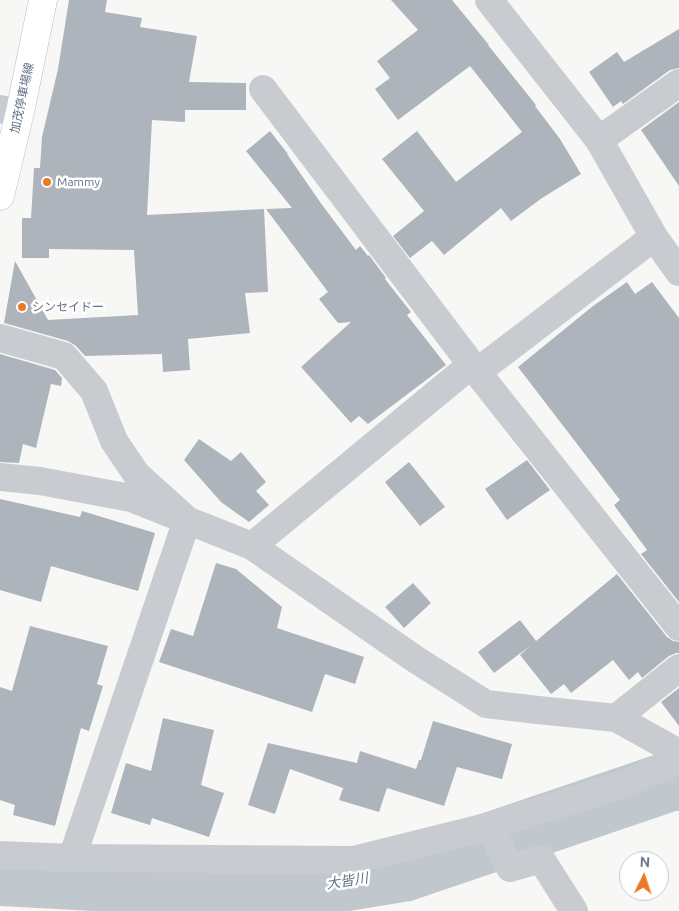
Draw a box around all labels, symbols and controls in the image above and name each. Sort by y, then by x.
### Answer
street label: 加茂停車場線 [7,61,37,135]
place label: Mammy [57,175,100,189]
marker: Mammy [41,176,53,188]
place label: シンセイドー [32,300,104,314]
marker: シンセイドー [16,301,28,313]
north arrow [619,851,669,901]
text: N [639,854,651,870]
water label: 大皆川 [325,869,369,893]

